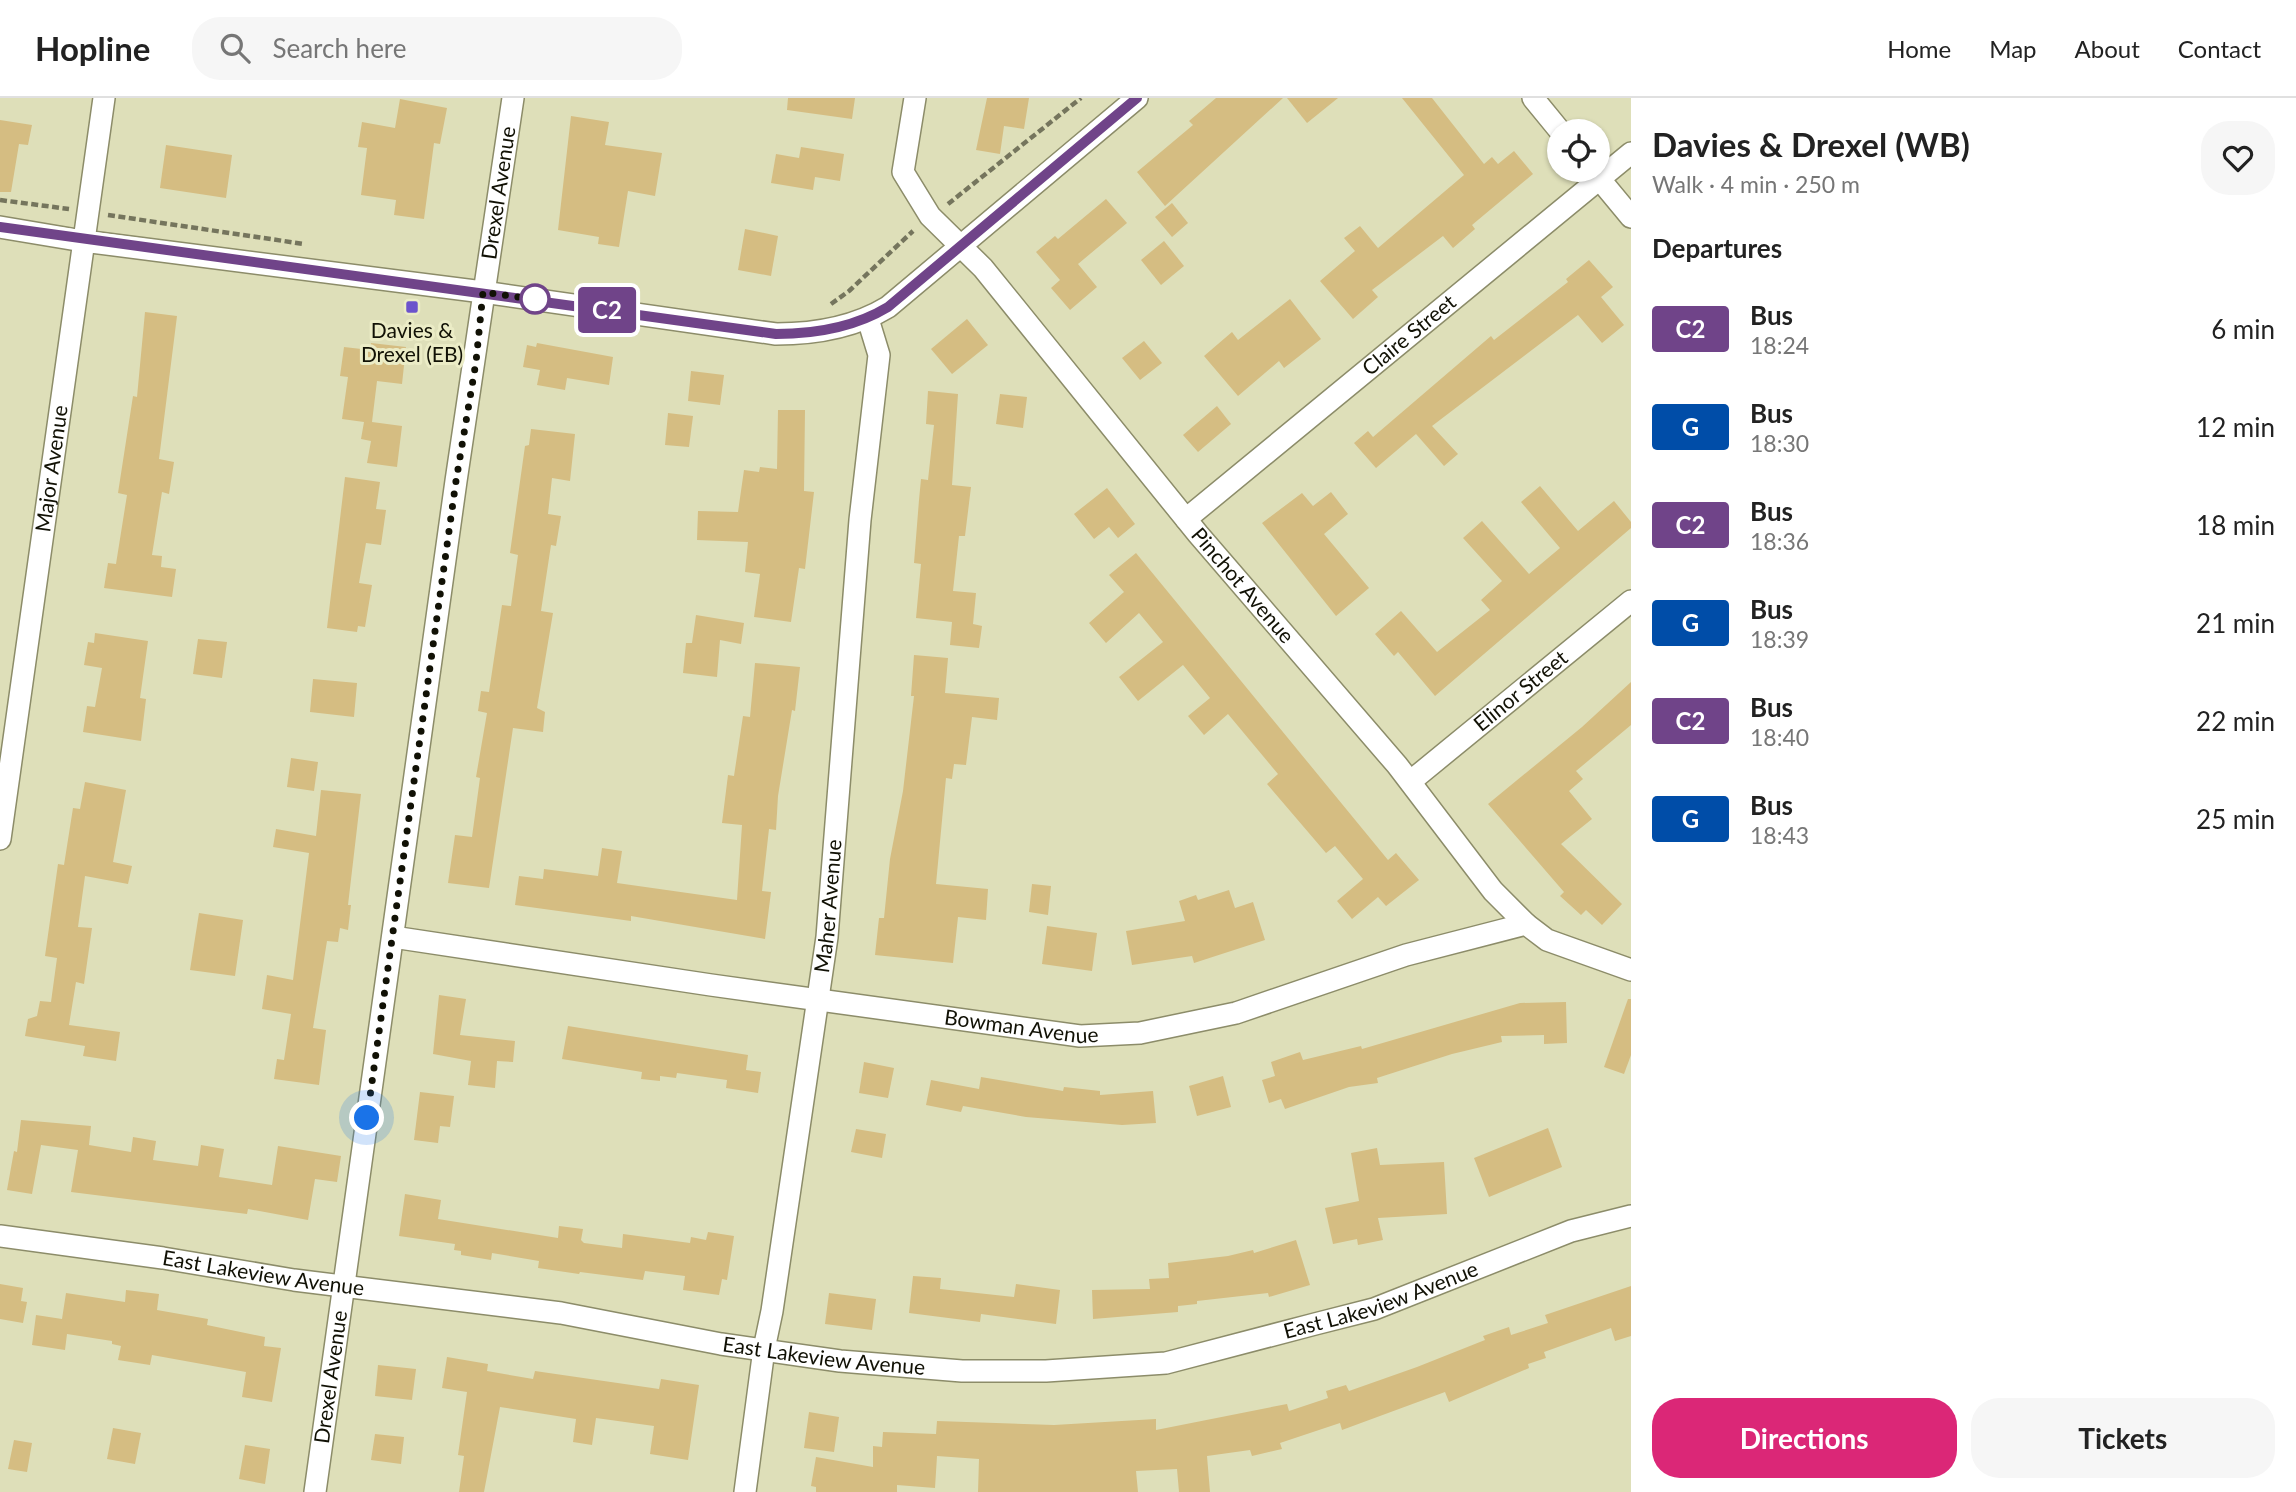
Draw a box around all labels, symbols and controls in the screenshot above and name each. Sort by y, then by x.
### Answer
search box [192,17,682,80]
text: Hopline [35,28,150,68]
icon: search [216,29,254,67]
text: Search here [272,32,407,64]
text: Home [1887,34,1951,63]
text: Map [1989,34,2037,63]
text: About [2075,34,2140,63]
text: Contact [2178,34,2261,63]
map controls [1547,119,1610,182]
button: locate [1547,119,1610,182]
button: heart [2201,121,2275,195]
text: Davies & Drexel (WB) [1652,124,1970,164]
street label: Drexel Avenue [475,125,520,261]
text: Walk · 4 min · 250 m [1652,170,1860,198]
text: Departures [1652,232,1782,264]
unlabelled marker [520,284,550,314]
line badge: C2 [576,287,638,333]
street label: Claire Street [1356,288,1460,380]
text: C2 [592,295,622,324]
marker: Davies & Drexel (EB) [404,299,420,315]
text: Bus [1750,299,1793,331]
text: 6 min [2211,313,2275,345]
text: C2 [1676,314,1705,343]
place label: Davies & Drexel (EB) [361,317,463,366]
text: 18:24 [1750,331,1809,359]
text: Bus [1750,397,1793,429]
street label: Major Avenue [29,403,72,534]
text: 12 min [2196,411,2275,443]
text: G [1682,412,1699,441]
text: 18:30 [1750,429,1809,457]
text: Bus [1750,495,1793,527]
text: 18 min [2196,509,2275,541]
text: C2 [1676,510,1705,539]
street label: Pinchot Avenue [1187,522,1300,648]
text: 18:36 [1750,527,1809,555]
text: Bus [1750,593,1793,625]
text: 21 min [2196,607,2275,639]
text: G [1682,608,1699,637]
text: 18:39 [1750,625,1809,653]
street label: Elinor Street [1468,644,1572,736]
text: Bus [1750,691,1793,723]
text: 22 min [2196,705,2275,737]
text: C2 [1676,706,1705,735]
text: 18:40 [1750,723,1809,751]
text: Bus [1750,789,1793,821]
text: 25 min [2196,803,2275,835]
text: G [1682,804,1699,833]
text: 18:43 [1750,821,1809,849]
street label: Maher Avenue [808,838,846,974]
street label: Bowman Avenue [943,1003,1099,1047]
your location [349,1100,384,1135]
street label: East Lakeview Avenue [161,1244,366,1300]
street label: East Lakeview Avenue [1280,1255,1481,1343]
street label: Drexel Avenue [308,1309,351,1445]
street label: East Lakeview Avenue [721,1330,926,1379]
button: Directions [1652,1398,1957,1478]
button: Tickets [1971,1398,2275,1478]

